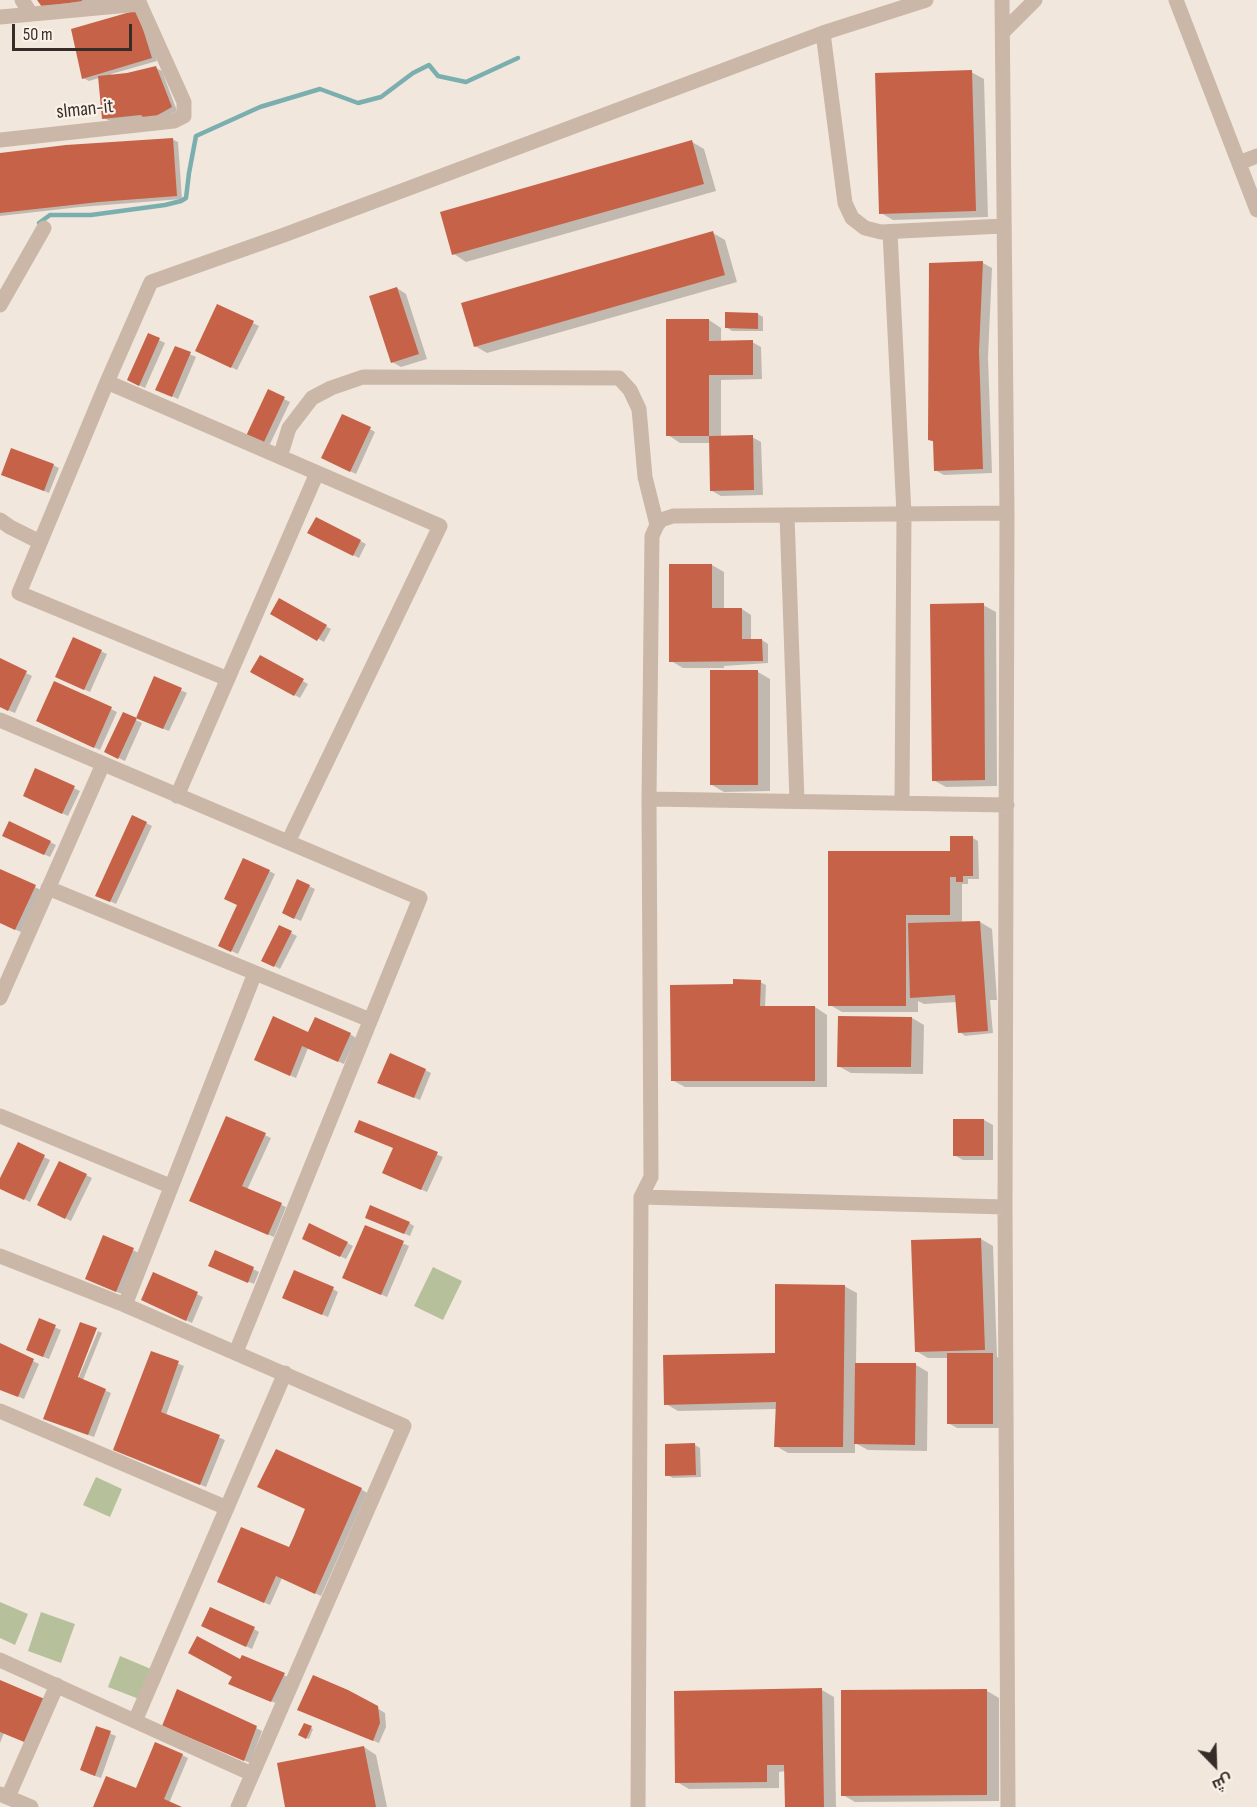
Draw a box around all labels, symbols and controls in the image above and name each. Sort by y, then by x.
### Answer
scale bar [15,12,135,50]
text: 50 m [23,24,53,45]
street label: slman-it [55,95,115,125]
north arrow [1185,1735,1245,1795]
text: ش [1209,1769,1235,1795]

